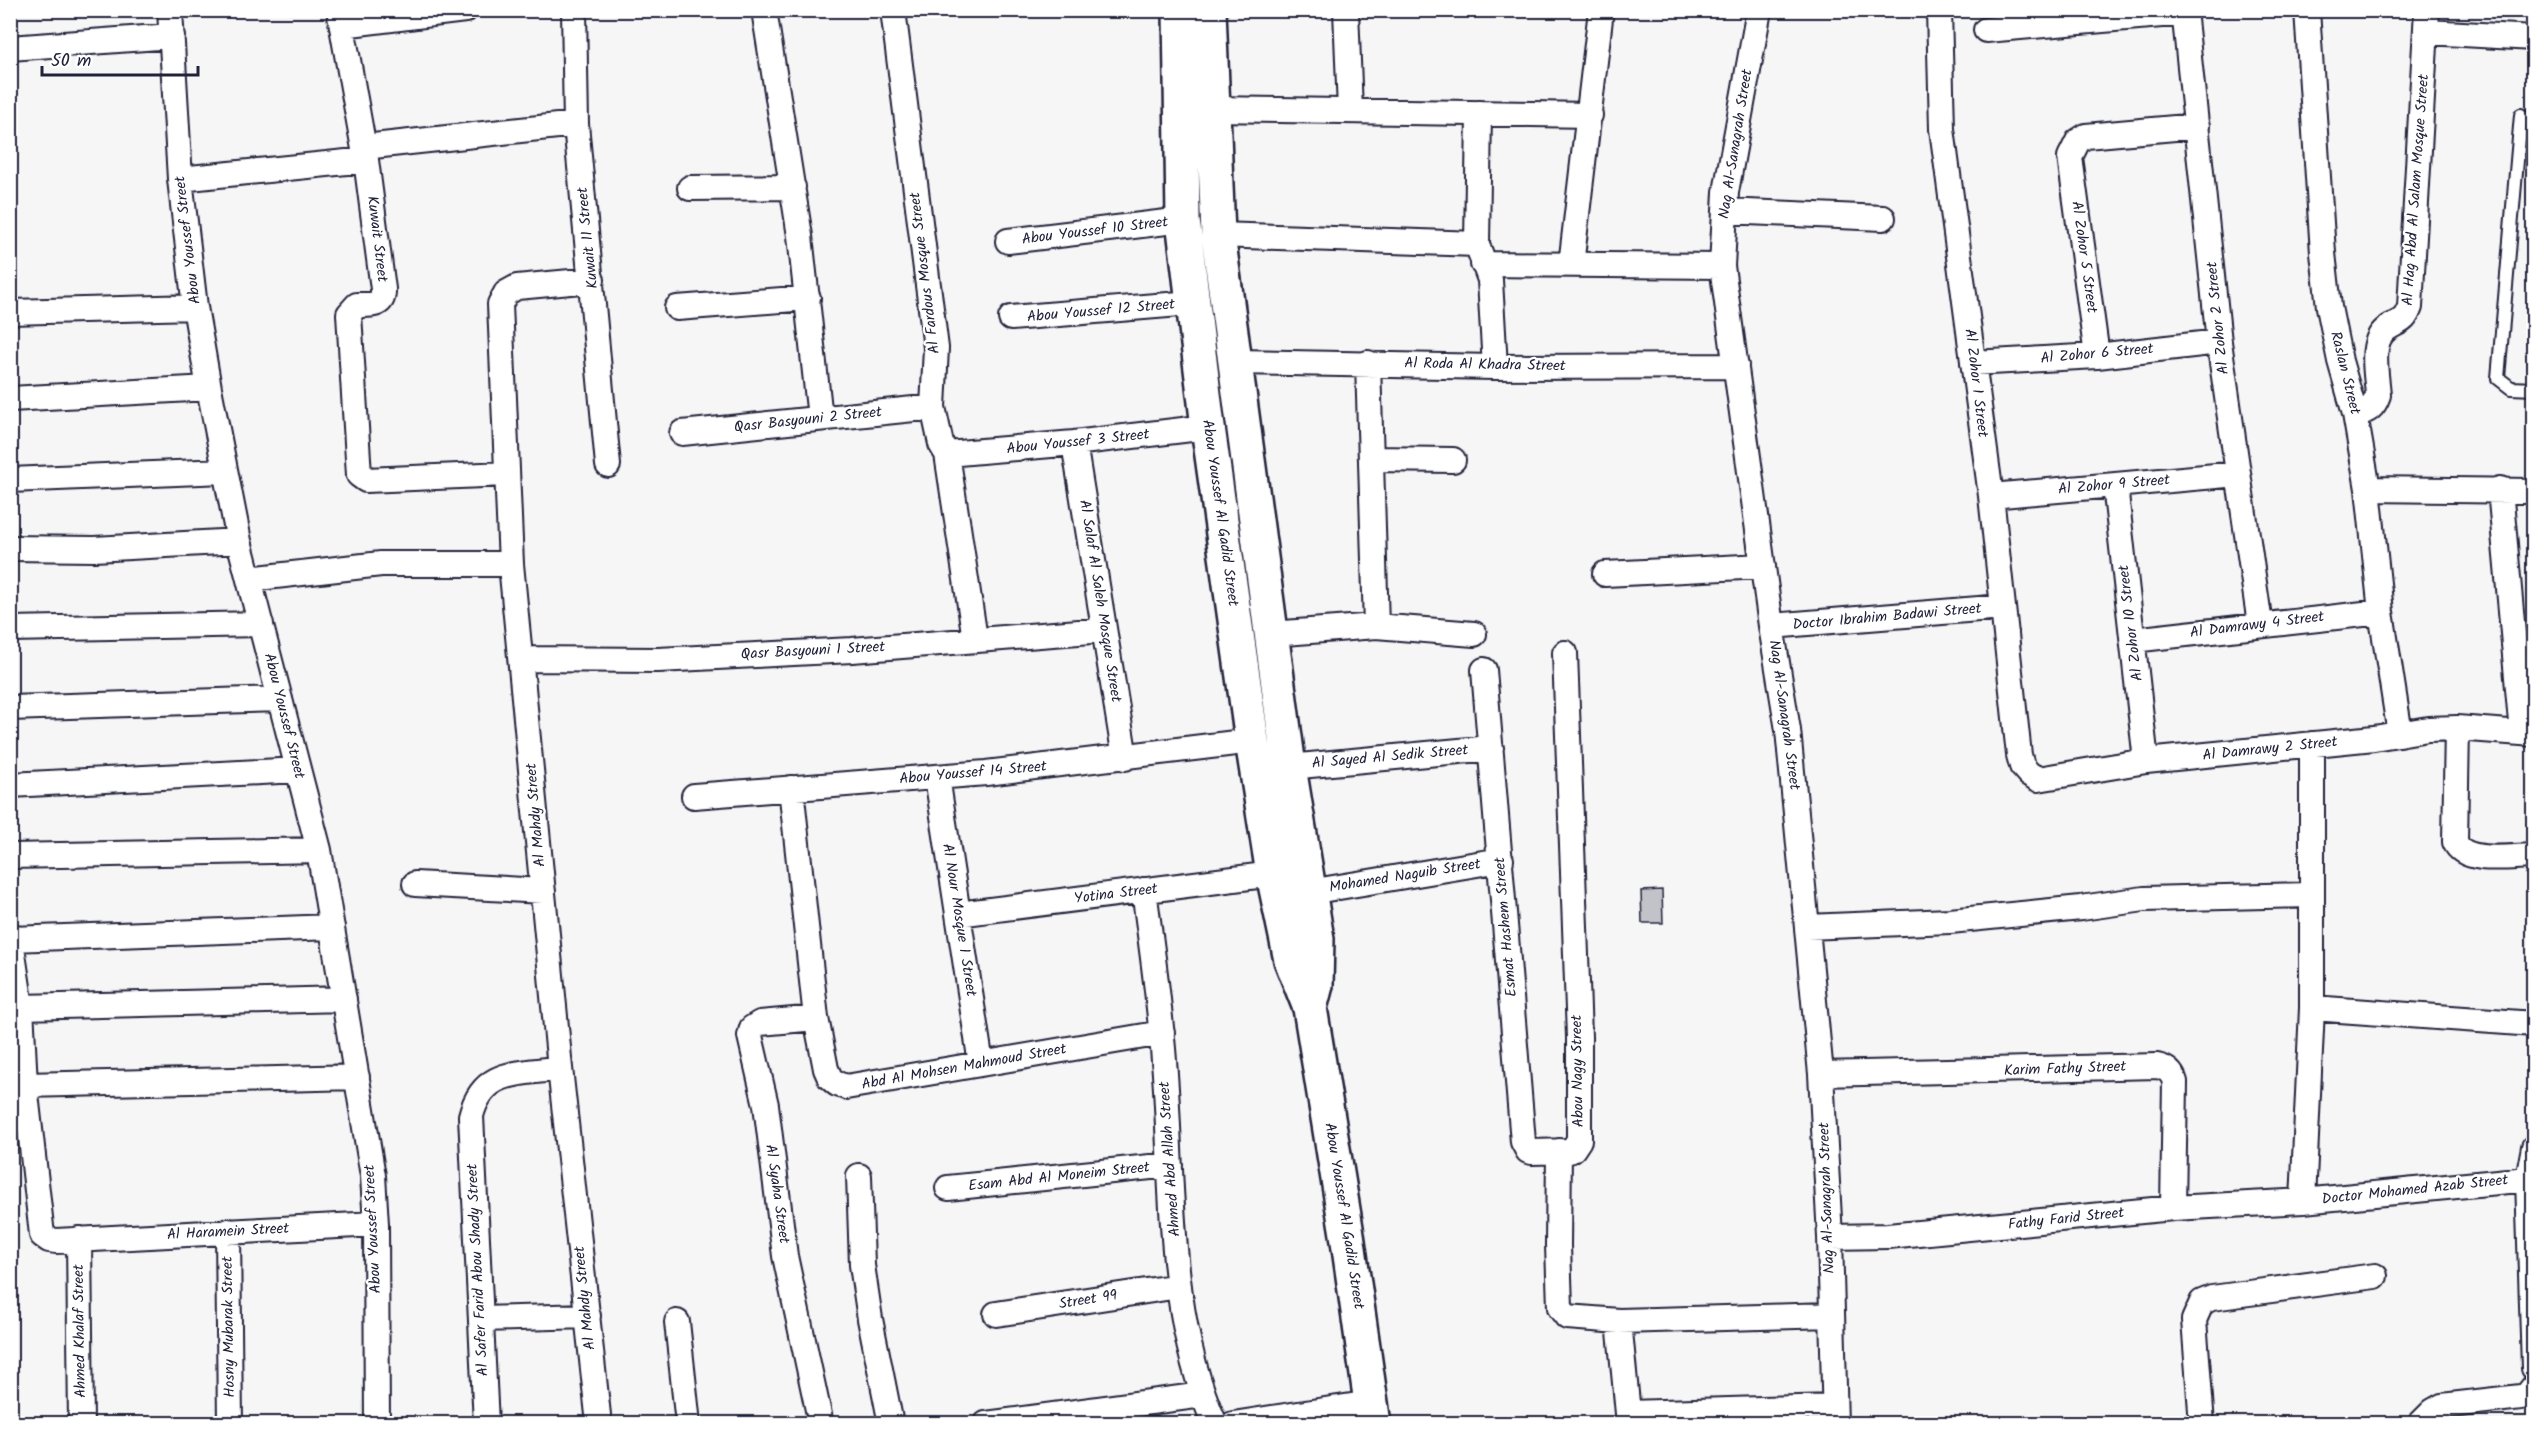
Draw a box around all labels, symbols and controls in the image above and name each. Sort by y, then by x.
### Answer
scale bar [42,39,198,77]
text: 50 m [51,47,91,76]
street label: Nag Al-Sanagrah Street [1712,67,1760,221]
street label: Al Hag Abd Al Salam Mosque Street [2396,73,2436,307]
street label: Abou Youssef Street [168,174,208,305]
street label: Kuwait 11 Street [571,186,605,290]
street label: Al Fardous Mosque Street [903,191,947,355]
street label: Kuwait Street [360,195,394,284]
street label: Al Zohor 5 Street [2064,199,2104,315]
street label: Abou Youssef 10 Street [1021,210,1170,252]
street label: Al Zohor 2 Street [2200,260,2236,376]
street label: Abou Youssef 12 Street [1026,293,1176,329]
street label: Al Zohor 1 Street [1957,327,1995,439]
street label: Raslan Street [2323,329,2367,417]
street label: Al Zohor 6 Street [2040,337,2155,371]
street label: Al Roda Al Khadra Street [1404,352,1566,378]
street label: Qasr Basyouni 2 Street [733,400,883,440]
street label: Abou Youssef Al Gadid Street [1195,418,1245,608]
street label: Abou Youssef 3 Street [1005,423,1151,461]
street label: Al Zohor 9 Street [2057,468,2171,502]
street label: Al Salaf Al Saleh Mosque Street [1072,498,1128,704]
street label: Al Zohor 10 Street [2112,563,2150,683]
street label: Doctor Ibrahim Badawi Street [1791,597,1983,637]
street label: Al Damrawy 4 Street [2189,605,2326,645]
street label: Qasr Basyouni 1 Street [740,635,886,667]
street label: Nag Al-Sanagrah Street [1762,638,1806,792]
street label: Abou Youssef Street [257,651,311,782]
street label: Al Damrawy 2 Street [2201,730,2339,768]
street label: Al Sayed Al Sedik Street [1311,738,1469,776]
street label: Abou Youssef 14 Street [898,755,1048,791]
street label: Al Mahdy Street [519,762,552,868]
street label: Al Nour Mosque 1 Street [935,842,983,999]
street label: Mohamed Naguib Street [1328,852,1483,900]
street label: Esmat Hashem Street [1488,856,1524,998]
street label: Yotina Street [1073,877,1159,911]
street label: Abou Nagy Street [1565,1014,1591,1127]
street label: Abd Al Mohsen Mahmoud Street [860,1037,1068,1097]
street label: Karim Fathy Street [2004,1055,2127,1083]
street label: Ahmed Abd Allah Street [1153,1080,1187,1237]
street label: Abou Youssef Al Gadid Street [1317,1121,1371,1311]
street label: Nag Al-Sanagrah Street [1812,1122,1842,1274]
street label: Al Syaha Street [758,1143,796,1245]
street label: Esam Abd Al Moneim Street [967,1156,1151,1198]
street label: Al Safer Farid Abou Shady Street [460,1163,496,1377]
street label: Abou Youssef Street [358,1164,388,1294]
street label: Doctor Mohamed Azab Street [2321,1168,2510,1212]
street label: Fathy Farid Street [2007,1201,2125,1237]
street label: Al Haramein Street [166,1217,290,1247]
street label: Al Mahdy Street [568,1245,602,1351]
street label: Hosny Mubarak Street [216,1256,242,1398]
street label: Ahmed Khalaf Street [67,1264,93,1398]
street label: Street 99 [1057,1283,1120,1316]

